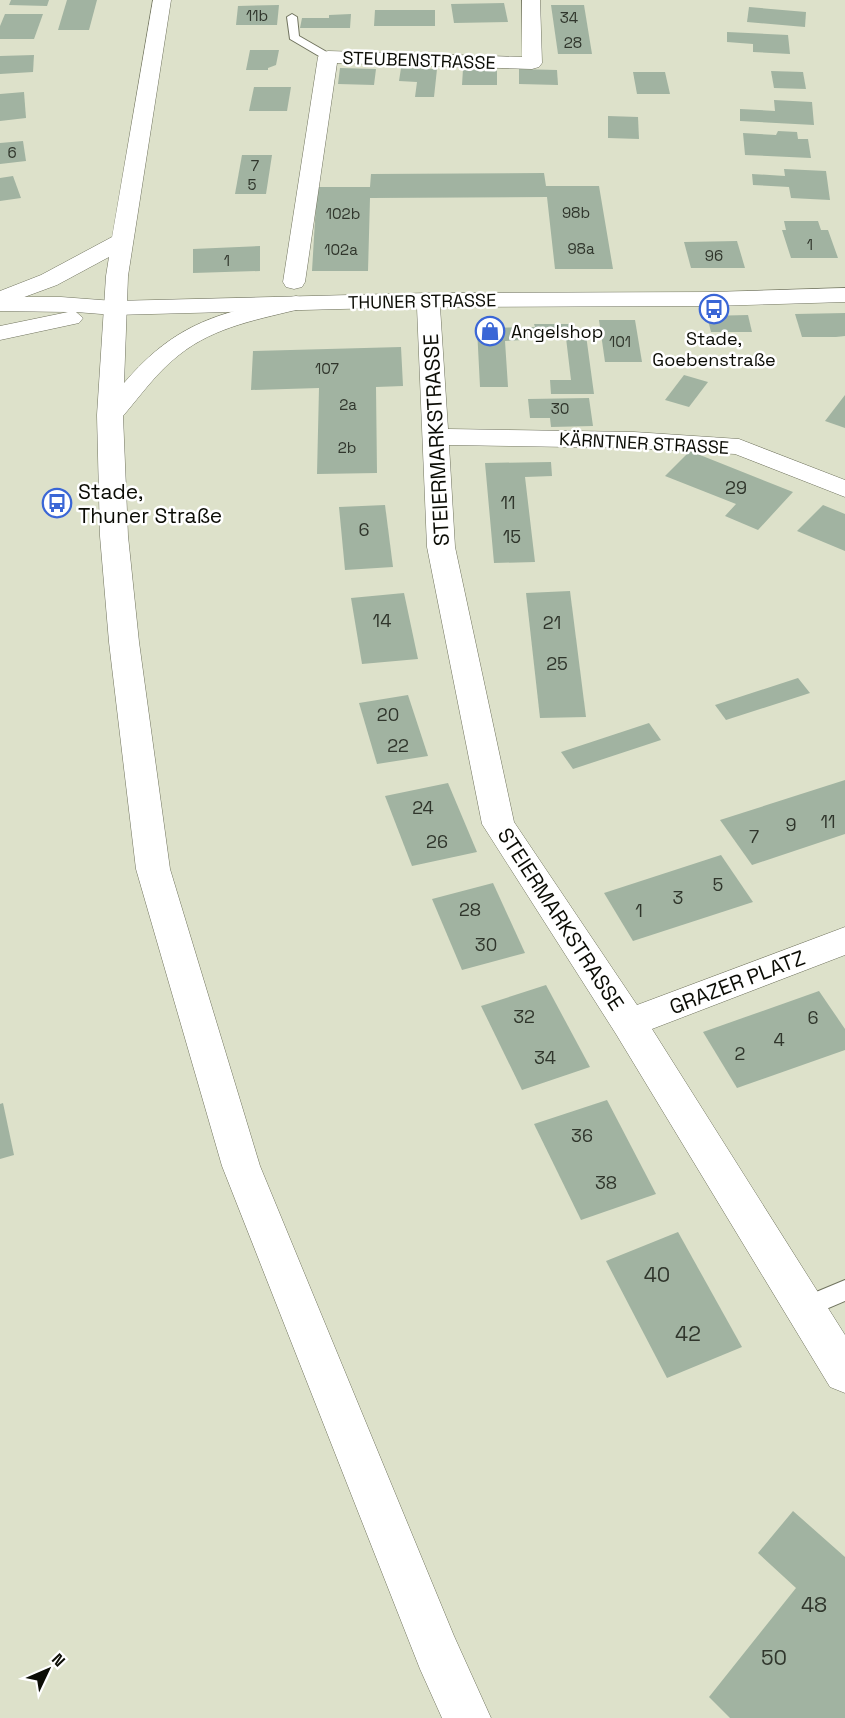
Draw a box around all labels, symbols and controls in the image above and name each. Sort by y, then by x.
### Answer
house number: 11b [246,6,268,25]
house number: 34 [560,8,578,27]
house number: 28 [564,33,582,52]
street label: STEUBENSTRASSE [342,46,496,74]
house number: 6 [7,143,17,162]
house number: 7 [251,156,259,175]
house number: 5 [248,175,257,194]
house number: 98b [562,203,590,222]
house number: 102b [326,204,360,223]
house number: 1 [807,235,813,254]
house number: 98a [567,239,595,258]
house number: 102a [324,240,358,259]
house number: 96 [705,246,723,265]
house number: 1 [224,251,230,270]
street label: THUNER STRASSE [348,288,496,314]
bus stop icon: Stade, Goebenstraße [698,293,730,325]
shop icon: Angelshop [474,315,506,347]
place label: Angelshop [511,320,603,343]
place label: Stade, Goebenstraße [652,327,776,371]
house number: 101 [609,332,631,351]
street label: STEIERMARKSTRASSE [417,333,455,547]
house number: 107 [315,359,339,378]
house number: 2a [339,395,357,414]
house number: 30 [551,399,569,418]
street label: KÄRNTNER STRASSE [558,427,730,459]
house number: 2b [338,438,356,457]
house number: 29 [725,476,747,499]
place label: Stade, Thuner Straße [78,478,222,529]
bus stop icon: Stade, Thuner Straße [41,487,73,519]
house number: 11 [500,491,516,514]
house number: 6 [358,518,370,541]
house number: 15 [503,525,521,548]
house number: 14 [373,609,391,632]
house number: 21 [543,611,561,634]
house number: 25 [546,652,568,675]
house number: 20 [377,703,399,726]
house number: 22 [387,734,409,757]
house number: 24 [412,796,434,819]
house number: 11 [820,810,836,833]
house number: 9 [785,813,797,836]
street label: STEIERMARKSTRASSE [492,823,630,1015]
house number: 7 [749,825,759,848]
house number: 26 [426,830,448,853]
house number: 5 [713,873,723,896]
house number: 3 [673,886,683,909]
house number: 28 [459,898,481,921]
house number: 1 [635,899,643,922]
house number: 30 [475,933,497,956]
street label: GRAZER PLATZ [665,944,809,1020]
house number: 32 [513,1005,535,1028]
house number: 6 [807,1006,819,1029]
house number: 4 [773,1028,785,1051]
house number: 2 [735,1042,745,1065]
house number: 34 [534,1046,556,1069]
house number: 36 [571,1124,593,1147]
house number: 38 [595,1171,617,1194]
house number: 40 [644,1261,670,1288]
house number: 42 [675,1320,701,1347]
house number: 48 [801,1591,827,1618]
north arrow [18,1640,78,1700]
house number: 50 [761,1644,787,1671]
text: N [47,1649,70,1671]

